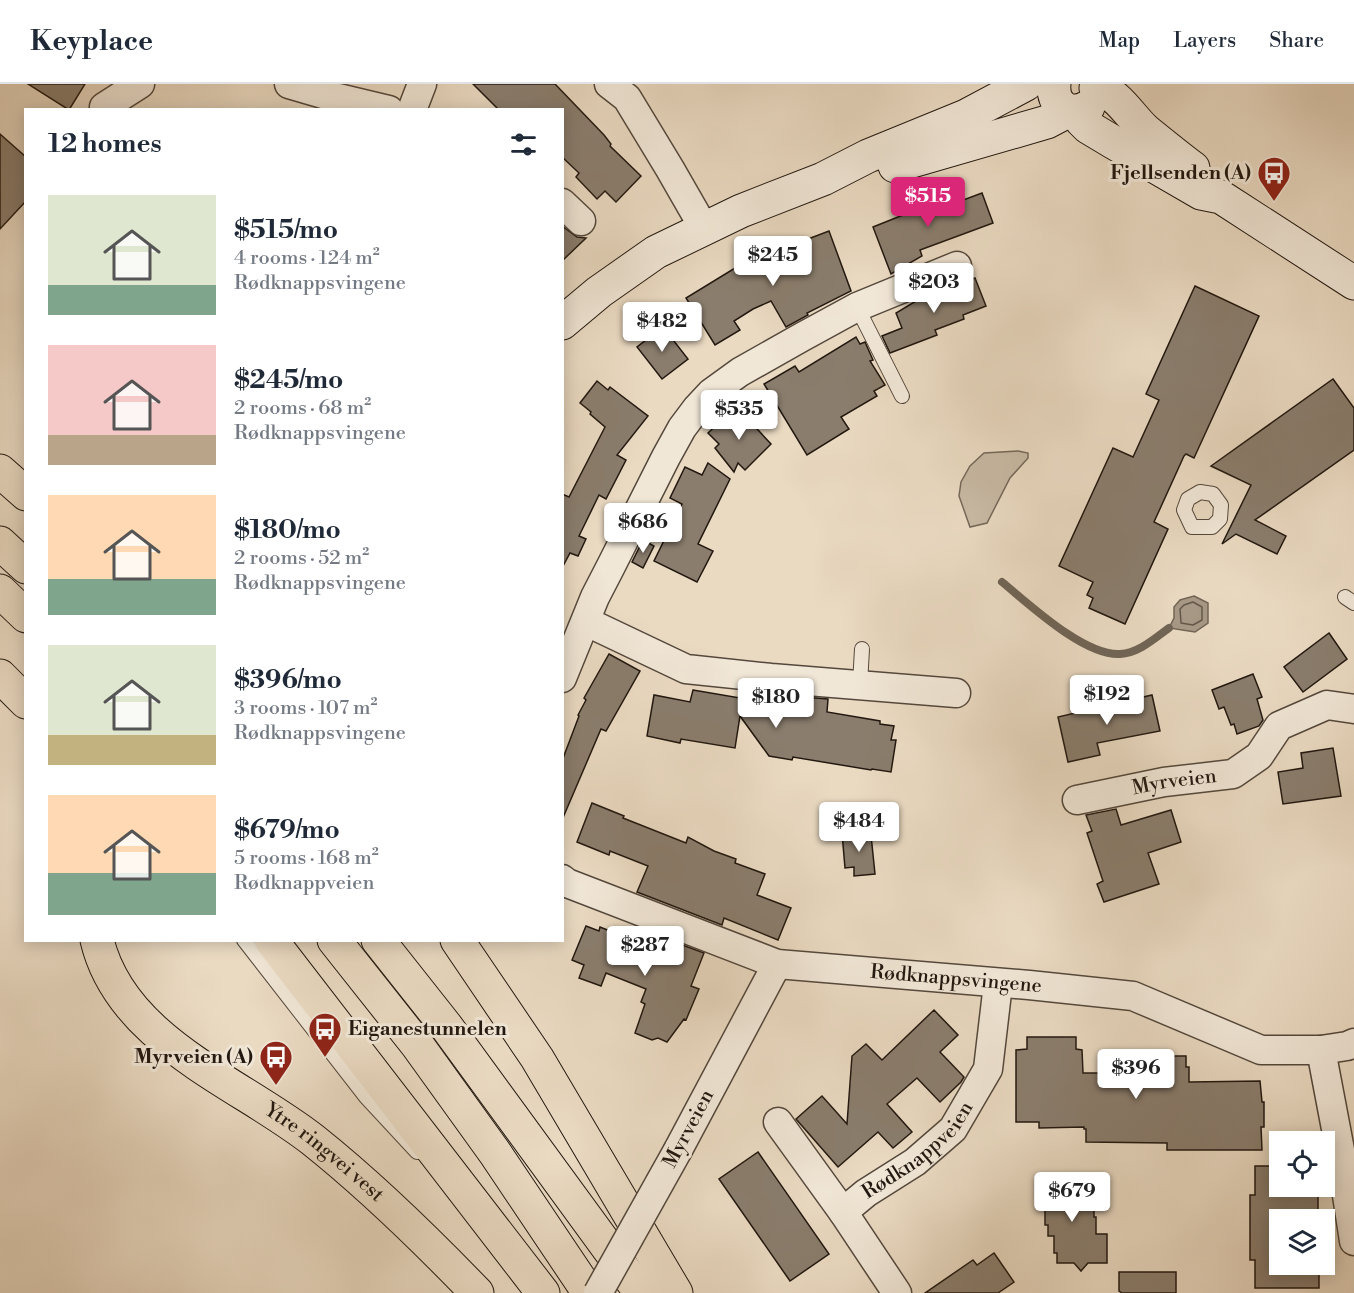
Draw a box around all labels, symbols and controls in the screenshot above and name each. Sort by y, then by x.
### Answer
text: Keyplace [30,24,153,59]
text: Map [1099,28,1140,54]
text: Layers [1173,28,1236,54]
text: Share [1269,28,1324,54]
text: 12 homes [48,128,162,160]
icon: filters [507,128,540,161]
bus stop icon: Fjellsenden (A) [1256,155,1292,202]
place label: Fjellsenden (A) [1110,161,1251,186]
pin: $515 [892,177,964,228]
text: $515 [905,184,951,209]
text: $515/mo [234,214,338,246]
icon: home [96,219,168,291]
pin: $245 [737,236,809,287]
text: $245 [748,243,798,268]
text: 4 rooms · 124 m² [234,246,380,271]
pin: $203 [898,263,970,314]
text: $203 [909,270,959,295]
text: Rødknappsvingene [234,271,406,296]
pin: $482 [626,302,698,353]
text: $482 [637,309,687,334]
text: $245/mo [234,364,343,396]
icon: home [96,369,168,441]
pin: $535 [703,390,775,441]
text: 2 rooms · 68 m² [234,396,371,421]
text: $535 [715,397,763,422]
text: Rødknappsvingene [234,421,406,446]
pin: $686 [607,503,679,554]
text: $686 [618,510,668,535]
text: $180/mo [234,514,341,546]
icon: home [96,519,168,591]
text: 2 rooms · 52 m² [234,546,369,571]
text: Rødknappsvingene [234,571,406,596]
text: $396/mo [234,664,342,696]
icon: home [96,669,168,741]
pin: $192 [1071,675,1143,726]
pin: $180 [740,678,812,729]
text: $192 [1084,682,1130,707]
text: $180 [752,685,800,710]
text: 3 rooms · 107 m² [234,696,378,721]
text: Rødknappsvingene [234,721,406,746]
street label: Myrveien [1130,763,1218,801]
pin: $484 [823,802,895,853]
text: $484 [833,809,885,834]
text: $679/mo [234,814,340,846]
icon: home [96,819,168,891]
text: 5 rooms · 168 m² [234,846,379,871]
text: Rødknappveien [234,871,374,896]
pin: $287 [609,926,681,977]
text: $287 [621,933,669,958]
street label: Rødknappsvingene [869,959,1043,999]
bus stop icon: Eiganestunnelen [307,1011,343,1058]
place label: Eiganestunnelen [348,1017,507,1042]
bus stop icon: Myrveien (A) [258,1039,294,1086]
place label: Myrveien (A) [134,1045,253,1070]
pin: $396 [1100,1049,1172,1100]
text: $396 [1111,1056,1161,1081]
street label: Myrveien [658,1085,720,1172]
street label: Ytre ringvei vest [259,1097,389,1207]
street label: Rødknappveien [857,1097,979,1205]
map controls [1269,1131,1335,1275]
button: locate [1269,1131,1335,1197]
pin: $679 [1036,1172,1108,1223]
text: $679 [1048,1179,1096,1204]
button: layers [1269,1209,1335,1275]

